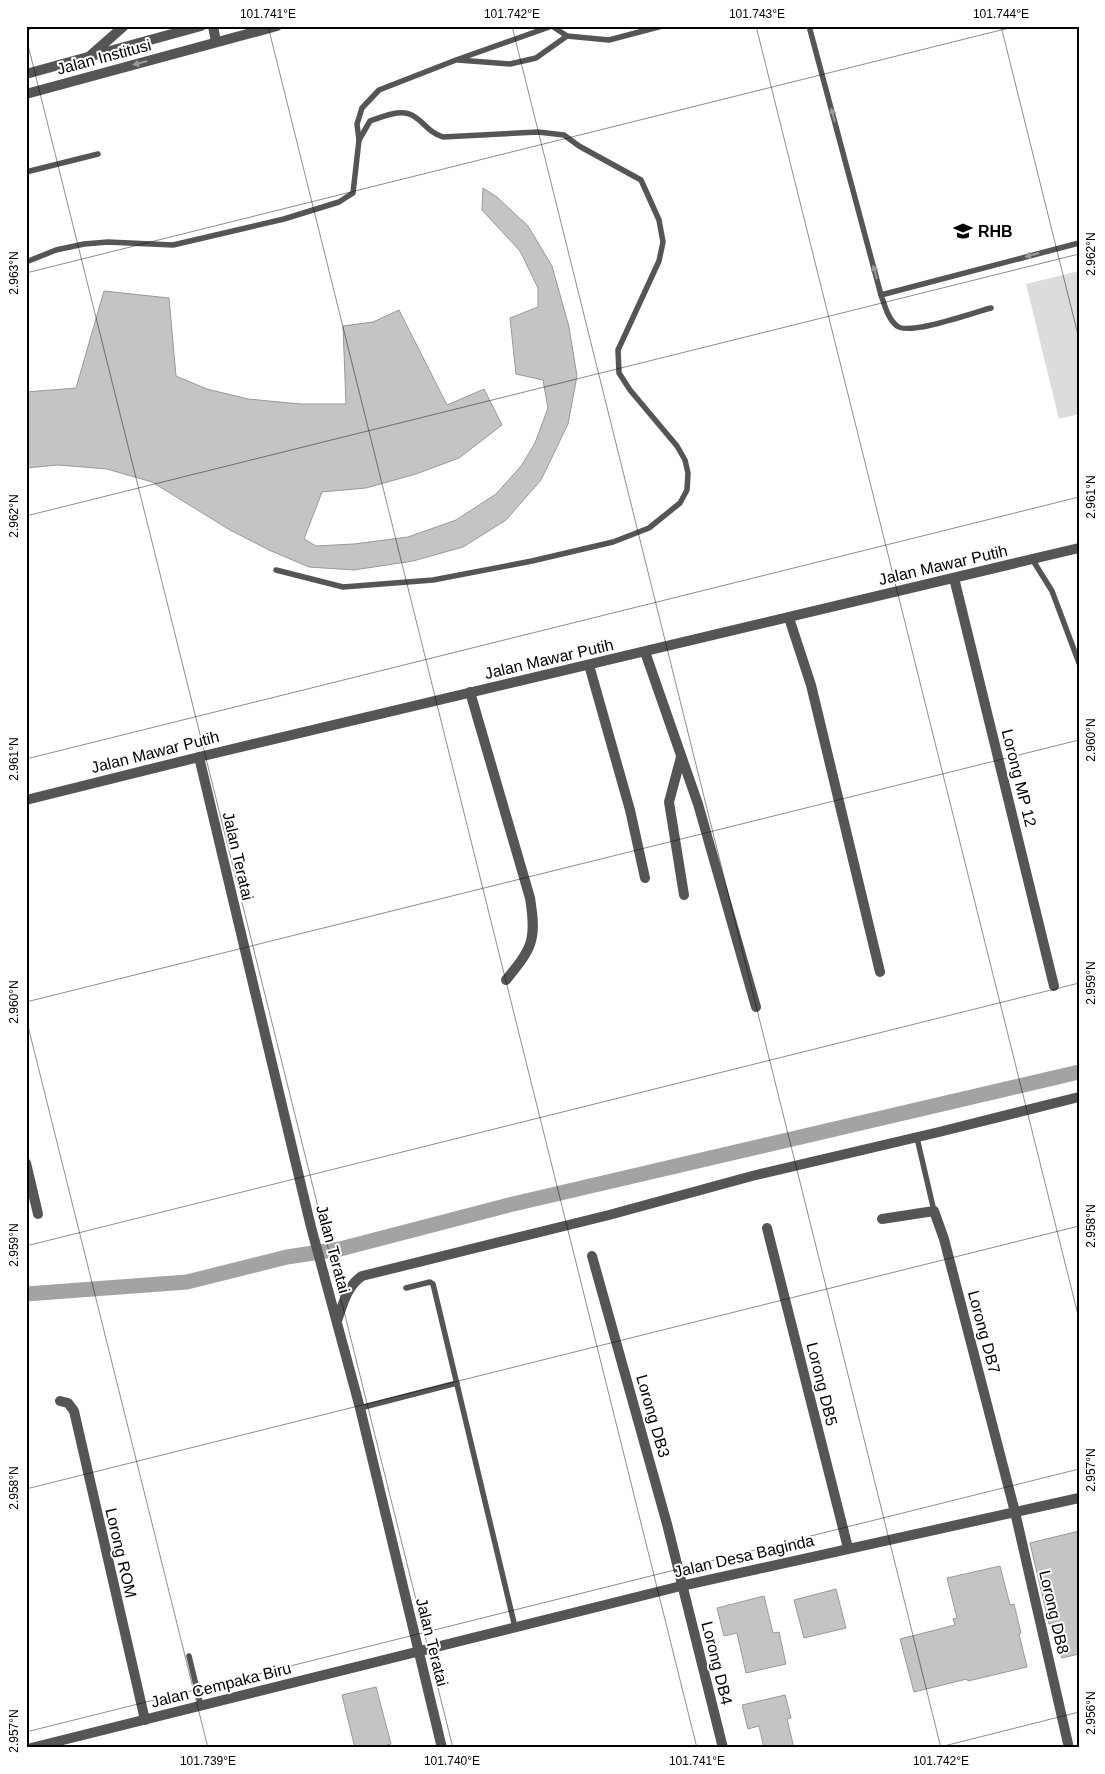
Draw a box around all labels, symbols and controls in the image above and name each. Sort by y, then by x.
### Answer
text: 101.741°E [240,7,296,21]
text: 101.742°E [484,7,540,21]
text: 101.743°E [729,7,785,21]
text: 101.744°E [973,7,1029,21]
street label: Jalan Institusi [55,36,153,78]
one-way arrow [132,59,147,67]
one-way arrow [828,108,836,123]
school or university icon: RHB [952,220,974,242]
place label: RHB [978,223,1013,240]
text: 2.962°N [1084,232,1098,276]
text: 2.963°N [7,251,21,295]
one-way arrow [1024,252,1039,260]
one-way arrow [870,265,878,280]
text: 2.961°N [1084,475,1098,519]
text: 2.962°N [7,494,21,538]
street label: Jalan Mawar Putih [877,542,1009,588]
street label: Jalan Mawar Putih [483,636,615,682]
text: 2.960°N [1084,718,1098,762]
street label: Lorong MP 12 [999,727,1039,829]
street label: Jalan Mawar Putih [89,728,221,776]
text: 2.961°N [7,737,21,781]
street label: Jalan Teratai [220,810,256,902]
text: 2.959°N [1084,961,1098,1005]
text: 2.960°N [7,980,21,1024]
street label: Jalan Teratai [313,1203,353,1295]
text: 2.958°N [1084,1204,1098,1248]
text: 2.959°N [7,1223,21,1267]
street label: Lorong DB7 [965,1289,1003,1376]
street label: Lorong DB5 [803,1341,841,1428]
street label: Lorong DB3 [633,1373,673,1459]
text: 2.957°N [1084,1448,1098,1492]
text: 2.958°N [7,1466,21,1510]
street label: Lorong ROM [102,1506,140,1600]
street label: Jalan Desa Baginda [672,1532,816,1580]
street label: Lorong DB8 [1036,1568,1072,1656]
street label: Jalan Teratai [413,1596,451,1688]
street label: Lorong DB4 [698,1620,736,1707]
street label: Jalan Cempaka Biru [149,1659,293,1711]
text: 2.956°N [1084,1691,1098,1735]
text: 2.957°N [7,1709,21,1753]
text: 101.739°E [180,1754,236,1768]
text: 101.740°E [424,1754,480,1768]
text: 101.741°E [669,1754,725,1768]
text: 101.742°E [913,1754,969,1768]

